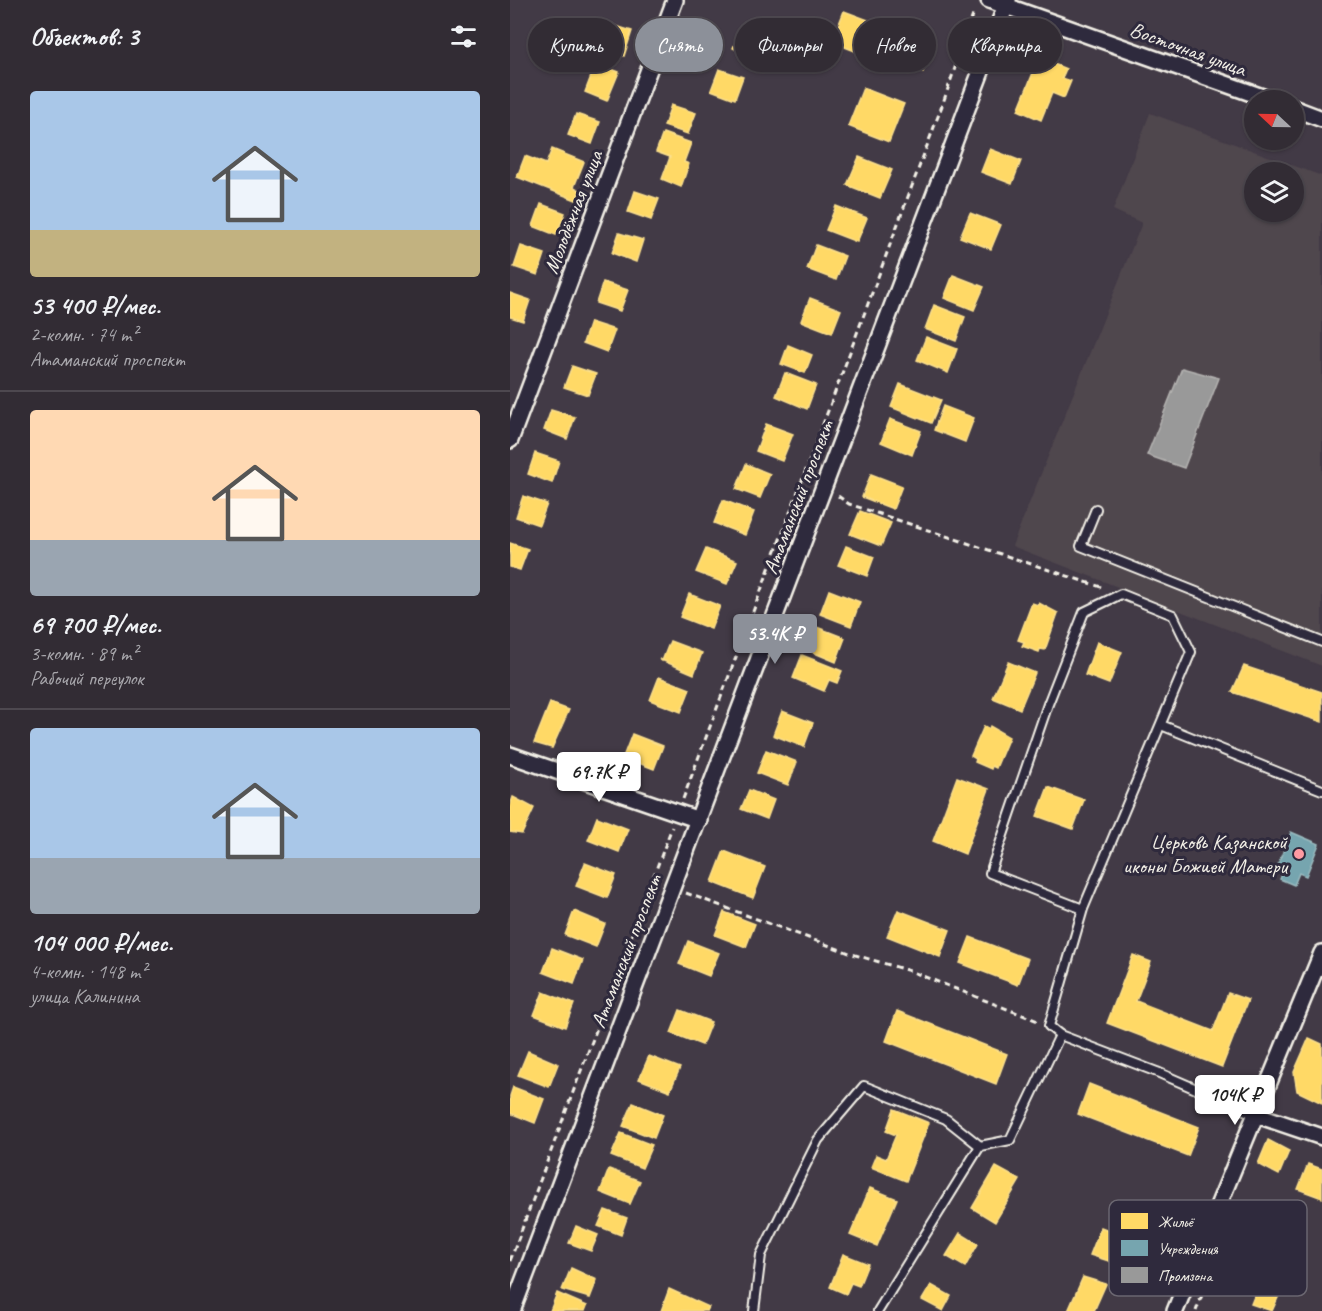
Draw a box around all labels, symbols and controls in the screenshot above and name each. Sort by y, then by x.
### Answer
street label: Восточная улица [1126,16,1251,83]
chip: Купить [528,18,623,72]
chip: Снять [635,18,723,72]
chip: Фильтры [735,18,842,72]
chip: Новое [854,18,936,72]
chip: Квартира [948,18,1062,72]
text: Объектов: 3 [30,20,139,53]
icon: filters [447,20,480,53]
north arrow [1244,90,1304,150]
map controls [1244,90,1304,222]
icon: home [201,130,309,238]
street label: Молодёжная улица [538,145,609,277]
button: layers [1244,162,1304,222]
text: 53 400 ₽/мес. [30,289,161,322]
text: 2-комн. · 74 m² [30,322,138,347]
text: Атаманский проспект [30,347,185,372]
street label: Атаманский проспект [757,415,840,578]
icon: home [201,449,309,557]
text: 69 700 ₽/мес. [30,608,161,641]
pin: 53.4K ₽ [720,614,830,665]
text: 53.4K ₽ [747,621,803,646]
text: 3-комн. · 89 m² [30,641,138,666]
text: Рабочий переулок [30,666,143,691]
pin: 69.7K ₽ [544,752,654,803]
text: 69.7K ₽ [571,759,627,784]
icon: home [201,767,309,875]
place label: Церковь Казанской иконы Божией Матери [1123,829,1290,879]
marker: Церковь Казанской иконы Божией Матери [1292,847,1306,861]
street label: Атаманский проспект [585,869,668,1032]
text: 104 000 ₽/мес. [30,926,173,959]
text: 4-комн. · 148 m² [30,959,147,984]
text: улица Калинина [30,984,139,1009]
pin: 104K ₽ [1186,1075,1284,1126]
text: 104K ₽ [1209,1082,1261,1107]
legend [1109,1200,1307,1296]
text: Жильё [1158,1212,1196,1232]
text: Учреждения [1158,1239,1219,1259]
text: Промзона [1158,1266,1213,1286]

